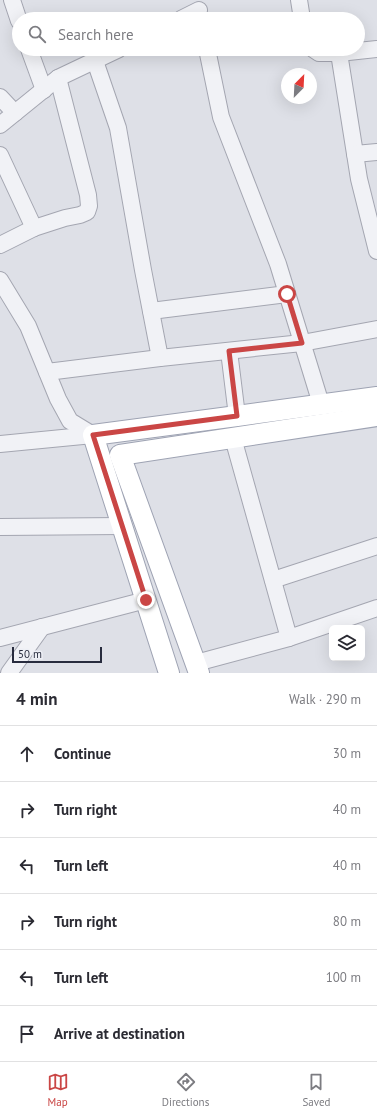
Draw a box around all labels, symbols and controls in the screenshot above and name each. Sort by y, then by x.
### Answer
search box [12,12,365,56]
icon: search [26,23,48,45]
text: Search here [58,25,134,44]
north arrow [281,68,317,104]
route start [278,285,296,303]
route end [137,591,155,609]
map controls [329,625,365,661]
button: layers [329,625,365,661]
scale bar [12,645,102,664]
text: 50 m [18,647,42,661]
text: 4 min [16,688,57,710]
text: Walk · 290 m [289,691,361,708]
icon: ahead [16,743,38,765]
text: Continue [54,744,111,763]
text: 30 m [333,745,361,762]
icon: right [16,799,38,821]
text: Turn right [54,800,117,819]
text: 40 m [333,801,361,818]
icon: left [16,855,38,877]
text: Turn left [54,856,108,875]
text: 40 m [333,857,361,874]
icon: right [16,911,38,933]
text: Turn right [54,912,117,931]
text: 80 m [333,913,361,930]
icon: left [16,967,38,989]
text: Turn left [54,968,108,987]
text: 100 m [326,969,361,986]
icon: arrive [16,1023,38,1045]
text: Arrive at destination [54,1024,185,1043]
tab: Map [47,1071,69,1109]
tab: Directions [162,1071,209,1109]
tab: Saved [302,1071,330,1109]

